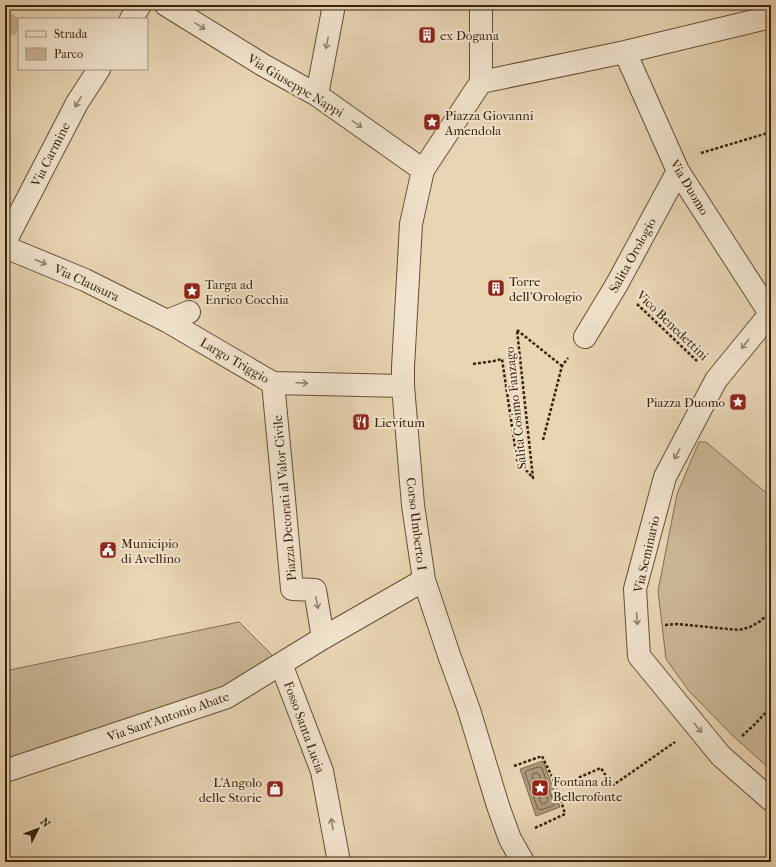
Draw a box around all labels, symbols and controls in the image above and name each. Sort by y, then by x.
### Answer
legend [18,18,148,70]
one-way arrow [194,21,205,30]
building icon: ex Dogana [417,25,437,45]
text: Strada [54,27,88,41]
place label: ex Dogana [440,28,500,43]
one-way arrow [322,36,330,49]
text: Parco [54,47,83,61]
street label: Via Giuseppe Nappi [244,50,347,120]
one-way arrow [74,96,82,108]
place label: Piazza Giovanni Amendola [444,108,534,138]
place icon: Piazza Giovanni Amendola [422,112,442,132]
street label: Via Carmine [27,119,73,190]
one-way arrow [352,120,363,128]
street label: Via Duomo [667,156,712,218]
street label: Salita Orologio [606,215,659,295]
one-way arrow [35,258,47,266]
street label: Via Clausura [51,260,123,305]
place label: Torre dell'Orologio [509,274,583,304]
place label: Targa ad Enrico Cocchia [205,277,290,307]
building icon: Torre dell'Orologio [486,278,506,298]
place icon: Targa ad Enrico Cocchia [182,281,202,301]
street label: Vico Benedettini [633,287,712,364]
street label: Largo Triggio [198,335,272,386]
one-way arrow [741,339,750,350]
street label: Salita Cosimo Fanzago [502,345,529,470]
one-way arrow [295,380,308,387]
place icon: Piazza Duomo [728,392,748,412]
place label: Piazza Duomo [646,395,725,410]
restaurant icon: Lievitum [351,412,371,432]
street label: Piazza Decorati al Valor Civile [270,414,299,581]
place label: Lievitum [374,415,425,430]
one-way arrow [673,448,681,460]
street label: Corso Umberto I [403,477,430,572]
street label: Via Seminario [630,514,663,595]
place label: Municipio di Avellino [121,536,181,566]
public building icon: Municipio di Avellino [98,540,118,560]
one-way arrow [313,596,321,609]
one-way arrow [633,612,640,625]
street label: Fosso Santa Lucia [281,679,328,776]
street label: Via Sant'Antonio Abate [104,688,232,745]
one-way arrow [693,723,702,734]
place label: Fontana di Bellerofonte [553,774,623,804]
place label: L'Angolo delle Storie [199,775,263,805]
place icon: Fontana di Bellerofonte [530,778,550,798]
shop icon: L'Angolo delle Storie [265,779,285,799]
north arrow [18,809,58,849]
text: N [37,815,53,831]
one-way arrow [328,818,336,831]

